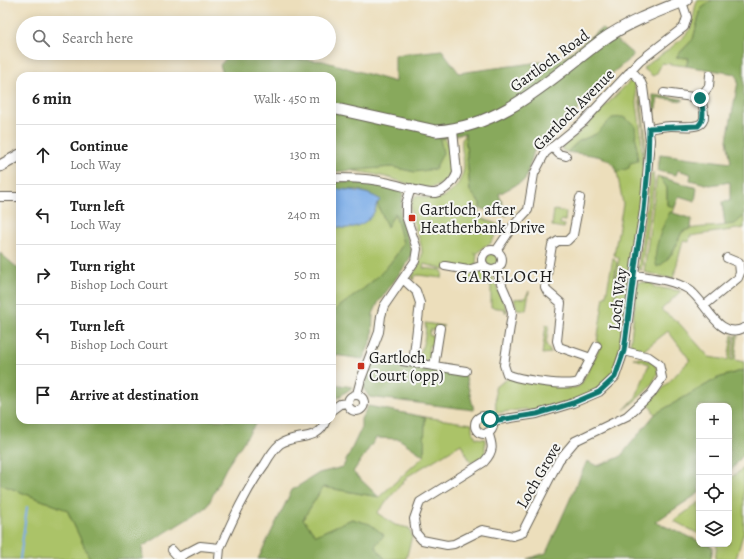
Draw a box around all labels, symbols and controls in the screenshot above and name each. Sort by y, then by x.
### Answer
search box [16,16,336,60]
street label: Gartloch Road [505,24,594,97]
icon: search [30,27,52,49]
text: Search here [62,28,133,48]
street label: Gartloch Avenue [528,64,619,155]
text: 6 min [32,87,72,110]
route end [691,89,709,107]
text: Walk · 450 m [254,90,320,107]
text: Continue [70,136,128,156]
icon: ahead [32,144,54,166]
text: 130 m [290,146,320,163]
text: Loch Way [70,156,121,173]
text: Turn left [70,196,125,216]
place label: Gartloch, after Heatherbank Drive [420,199,545,239]
icon: left [32,204,54,226]
text: 240 m [288,206,320,223]
marker: Gartloch, after Heatherbank Drive [407,213,417,223]
text: Loch Way [70,216,121,233]
text: Turn right [70,256,135,276]
icon: right [32,264,54,286]
district label: GARTLOCH [456,264,554,288]
text: 50 m [294,266,320,283]
street label: Loch Way [603,266,633,331]
text: Bishop Loch Court [70,276,168,293]
text: Turn left [70,316,125,336]
icon: left [32,324,54,346]
text: 30 m [294,326,320,343]
text: Bishop Loch Court [70,336,168,353]
place label: Gartloch Court (opp) [369,347,444,387]
marker: Gartloch Court (opp) [356,361,366,371]
icon: arrive [32,384,54,406]
text: Arrive at destination [70,385,199,405]
map controls [696,403,732,547]
button: + [696,403,732,439]
route start [481,410,499,428]
street label: Loch Grove [511,439,567,512]
button: − [696,439,732,475]
button: locate [696,475,732,511]
button: layers [696,511,732,547]

